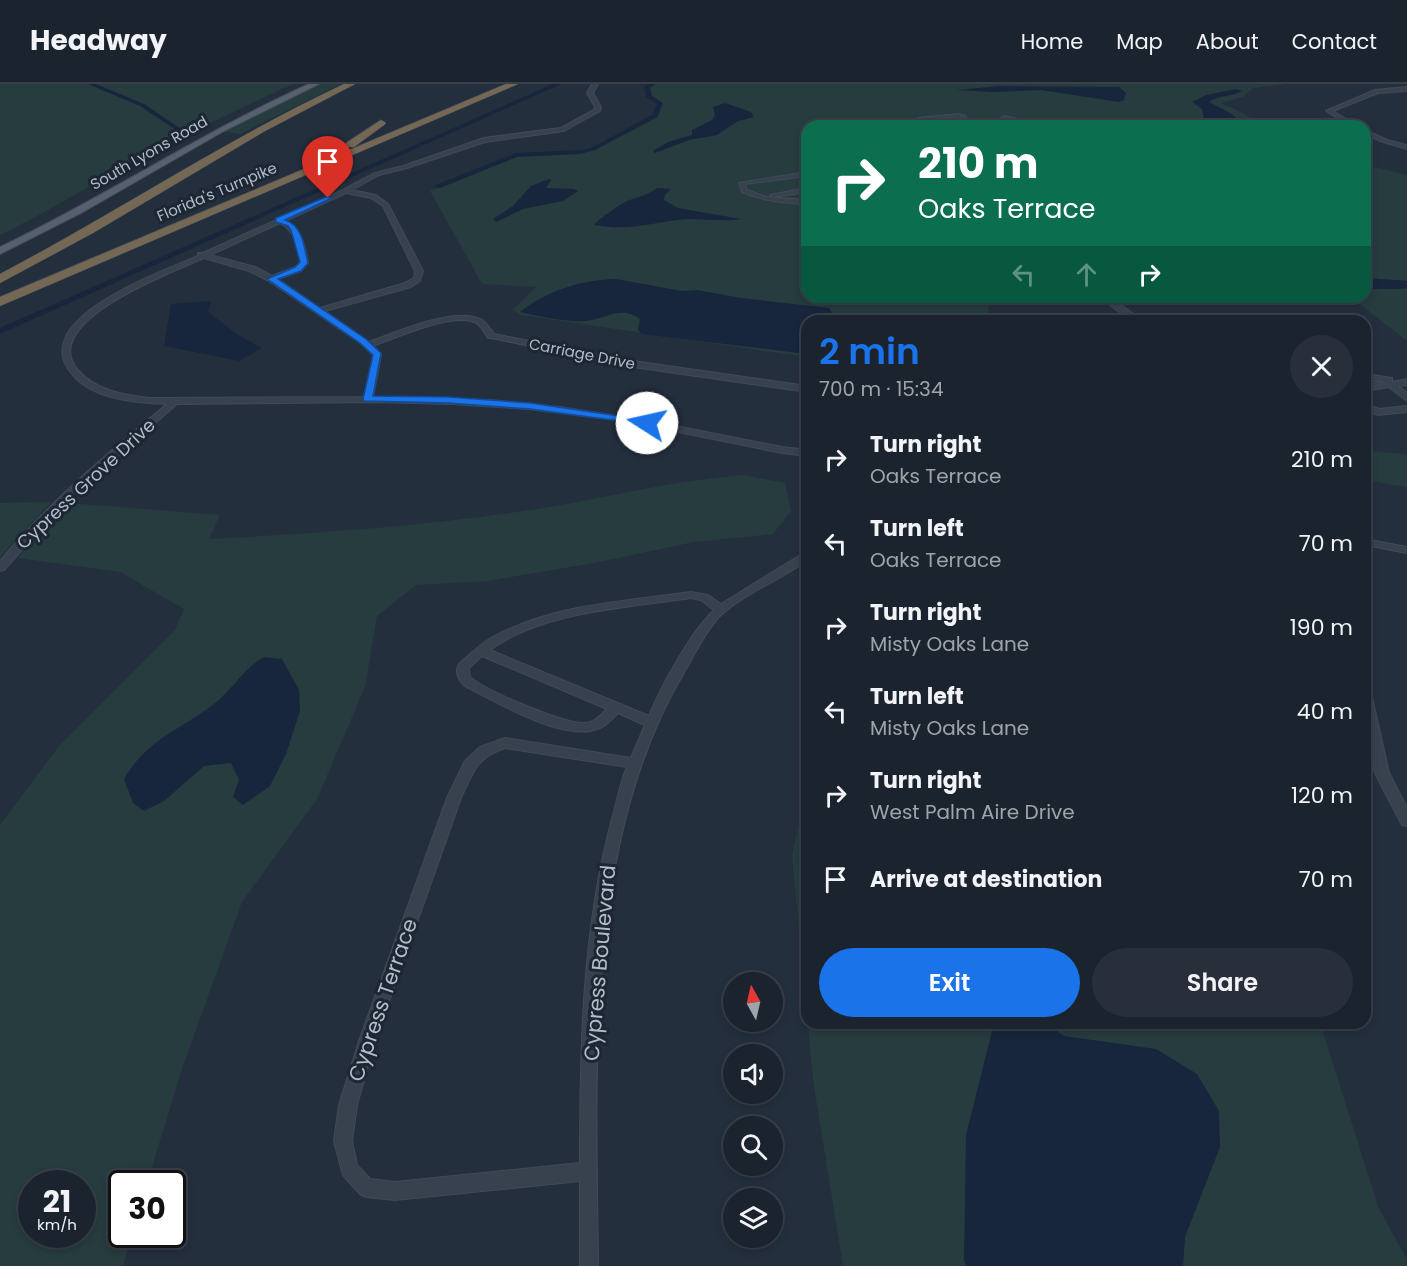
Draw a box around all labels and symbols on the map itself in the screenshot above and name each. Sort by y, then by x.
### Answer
street label: South Lyons Road [86,110,211,195]
pin [302,136,353,198]
street label: Florida's Turnpike [154,157,280,226]
street label: Carriage Drive [527,333,637,374]
position arrow [615,391,679,455]
street label: Cypress Grove Drive [11,413,160,555]
street label: Cypress Boulevard [576,864,623,1062]
street label: Cypress Terrace [341,914,424,1085]
north arrow [723,972,783,1032]
speed limit sign: 30 [108,1170,186,1248]

